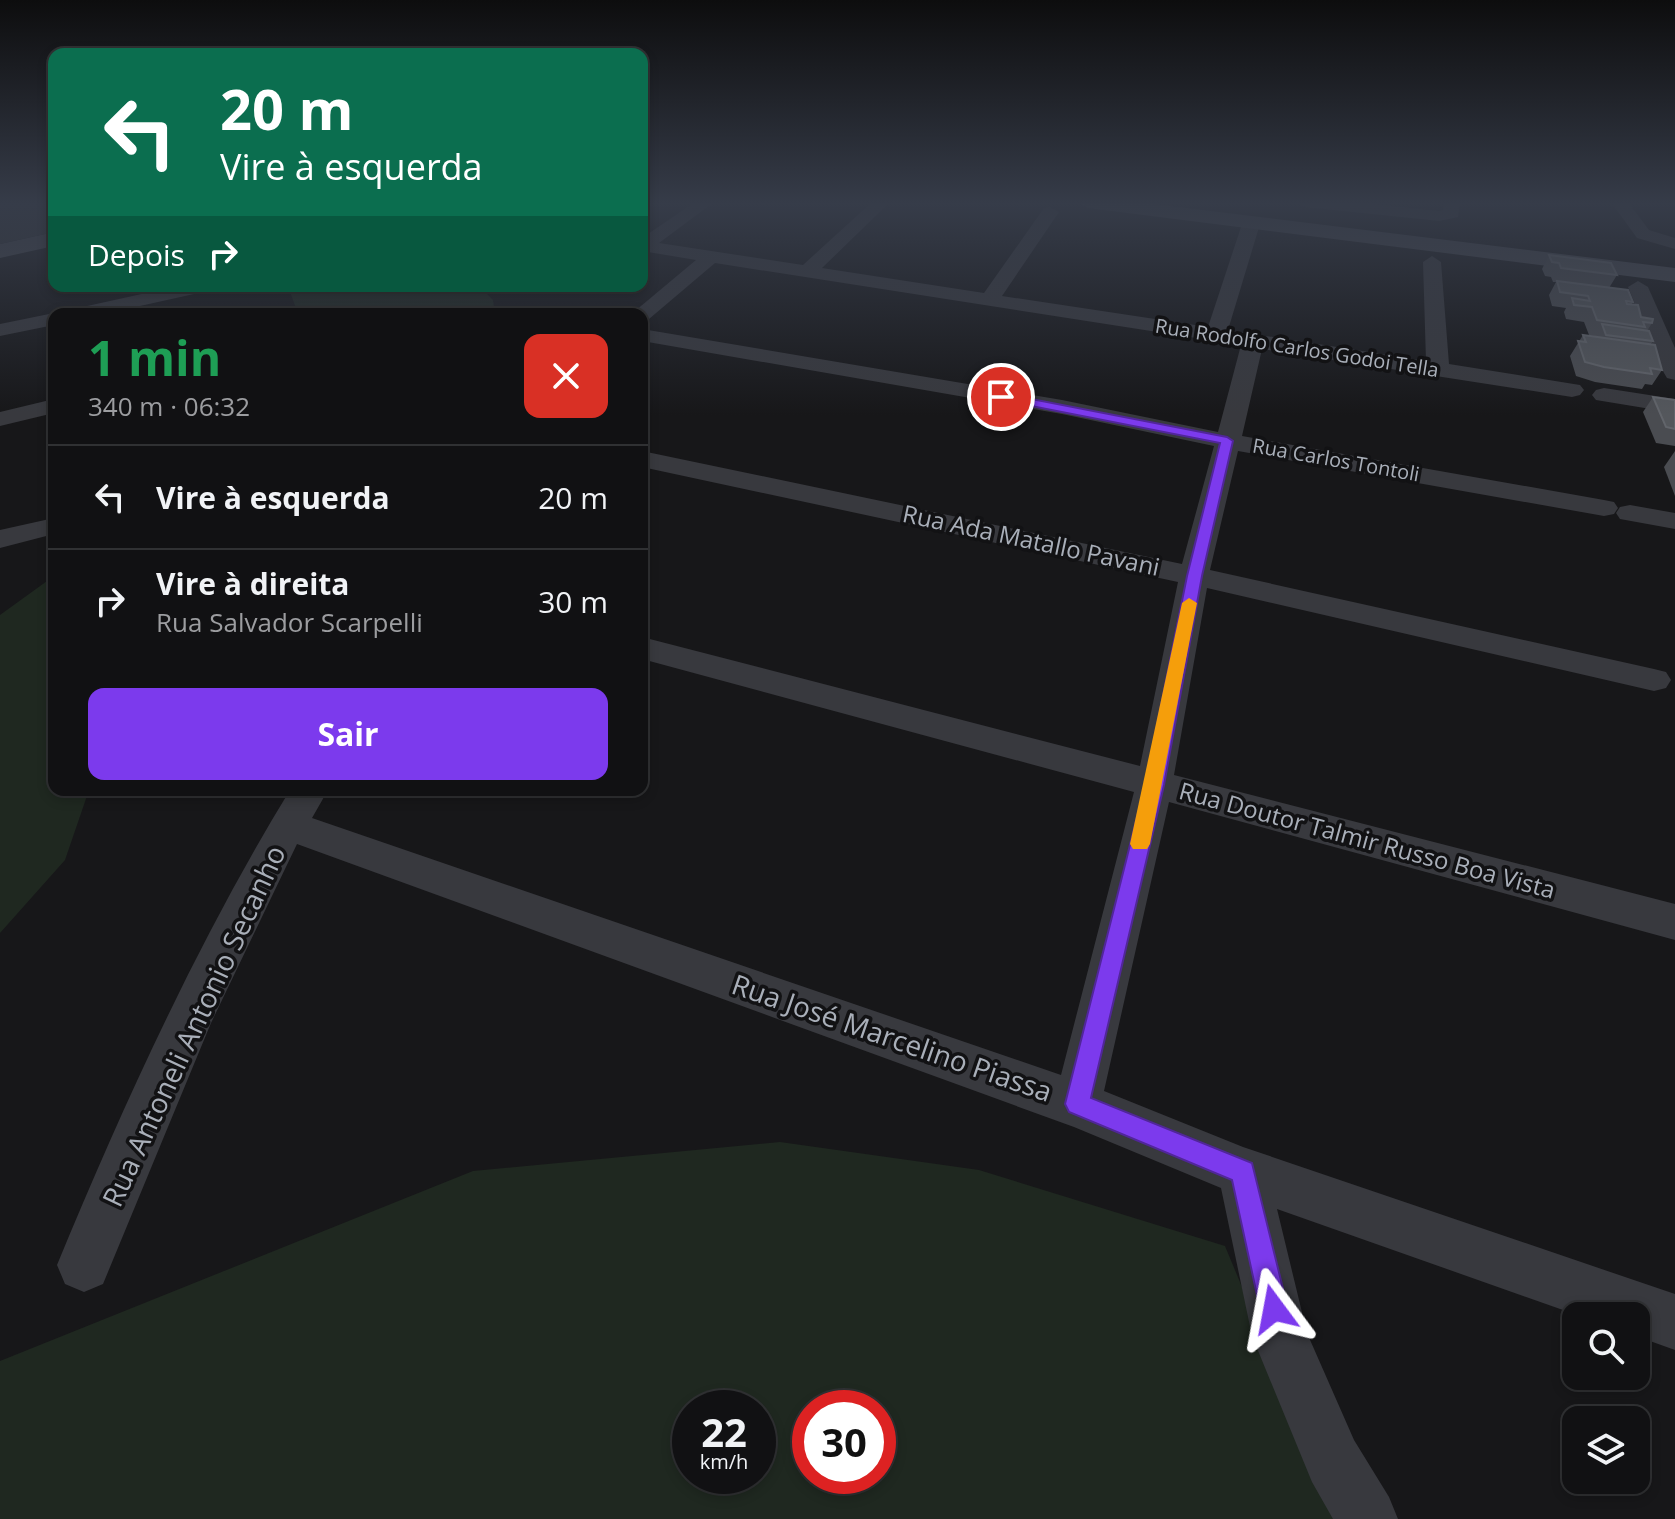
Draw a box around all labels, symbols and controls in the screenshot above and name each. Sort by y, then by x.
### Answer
text: 20 m [220,70,354,146]
icon: left [88,80,192,184]
text: Vire à esquerda [220,142,483,191]
icon: right [201,232,245,276]
text: Depois [88,234,185,275]
street label: Rua Rodolfo Carlos Godoi Tella [1153,312,1441,383]
text: 1 min [88,325,221,390]
button: close [524,334,608,418]
pin [967,363,1035,431]
icon: arrive [979,375,1023,419]
text: 340 m · 06:32 [88,388,250,424]
street label: Rua Carlos Tontoli [1250,432,1422,487]
icon: left [88,475,132,519]
text: Vire à esquerda [156,477,390,518]
text: 20 m [538,477,608,518]
street label: Rua Ada Matallo Pavani [900,496,1163,583]
text: Vire à direita [156,563,350,604]
icon: right [88,579,132,623]
text: 30 m [538,581,608,622]
text: Rua Salvador Scarpelli [156,604,423,640]
button: Sair [88,688,608,780]
street label: Rua Doutor Talmir Russo Boa Vista [1176,773,1559,906]
street label: Rua Antoneli Antonio Secanho [92,839,294,1212]
street label: Rua José Marcelino Piassa [727,964,1058,1110]
position arrow [1232,1267,1316,1351]
map controls [1562,1302,1650,1494]
button: search [1562,1302,1650,1390]
speed limit sign: 30 [792,1390,896,1494]
text: 22 [701,1404,747,1459]
button: layers [1562,1406,1650,1494]
text: km/h [700,1448,748,1475]

